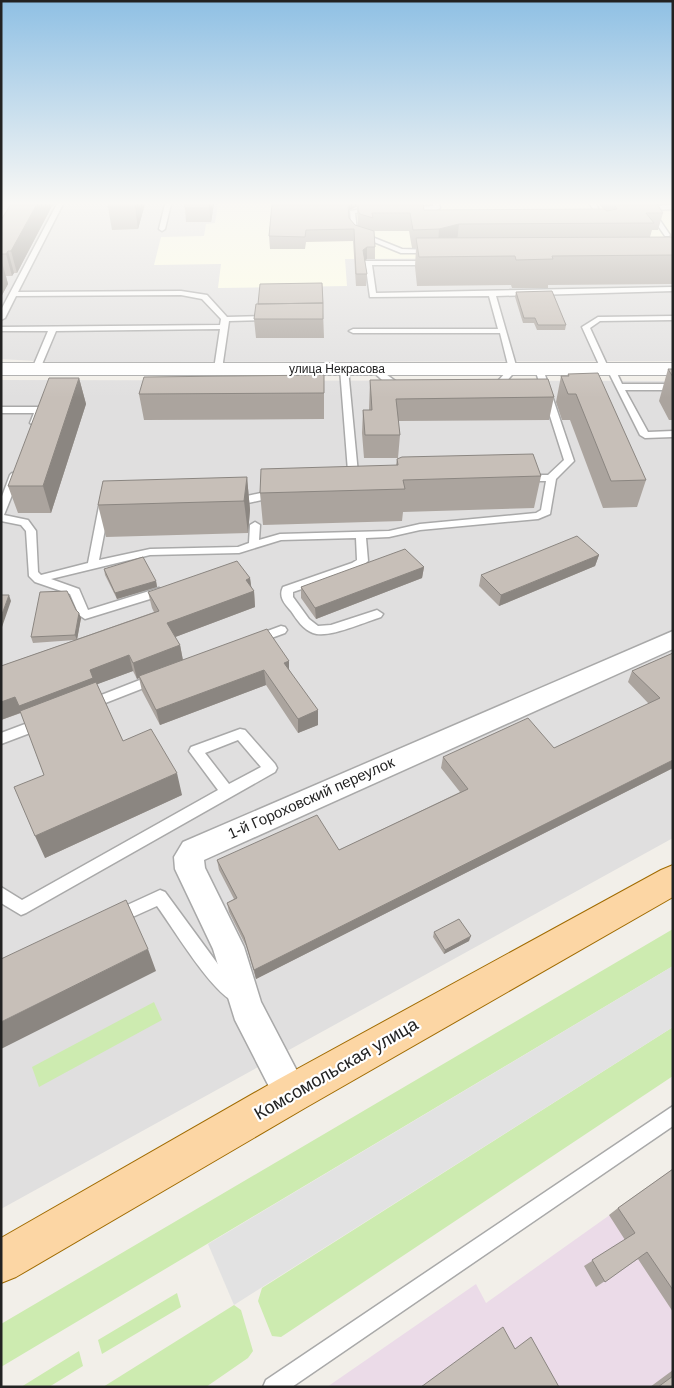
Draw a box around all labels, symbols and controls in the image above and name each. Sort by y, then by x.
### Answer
street label: улица Некрасова [289,362,385,376]
street label: 1-й Гороховский переулок [225,753,397,842]
street label: Комсомольская улица [251,1013,422,1124]

